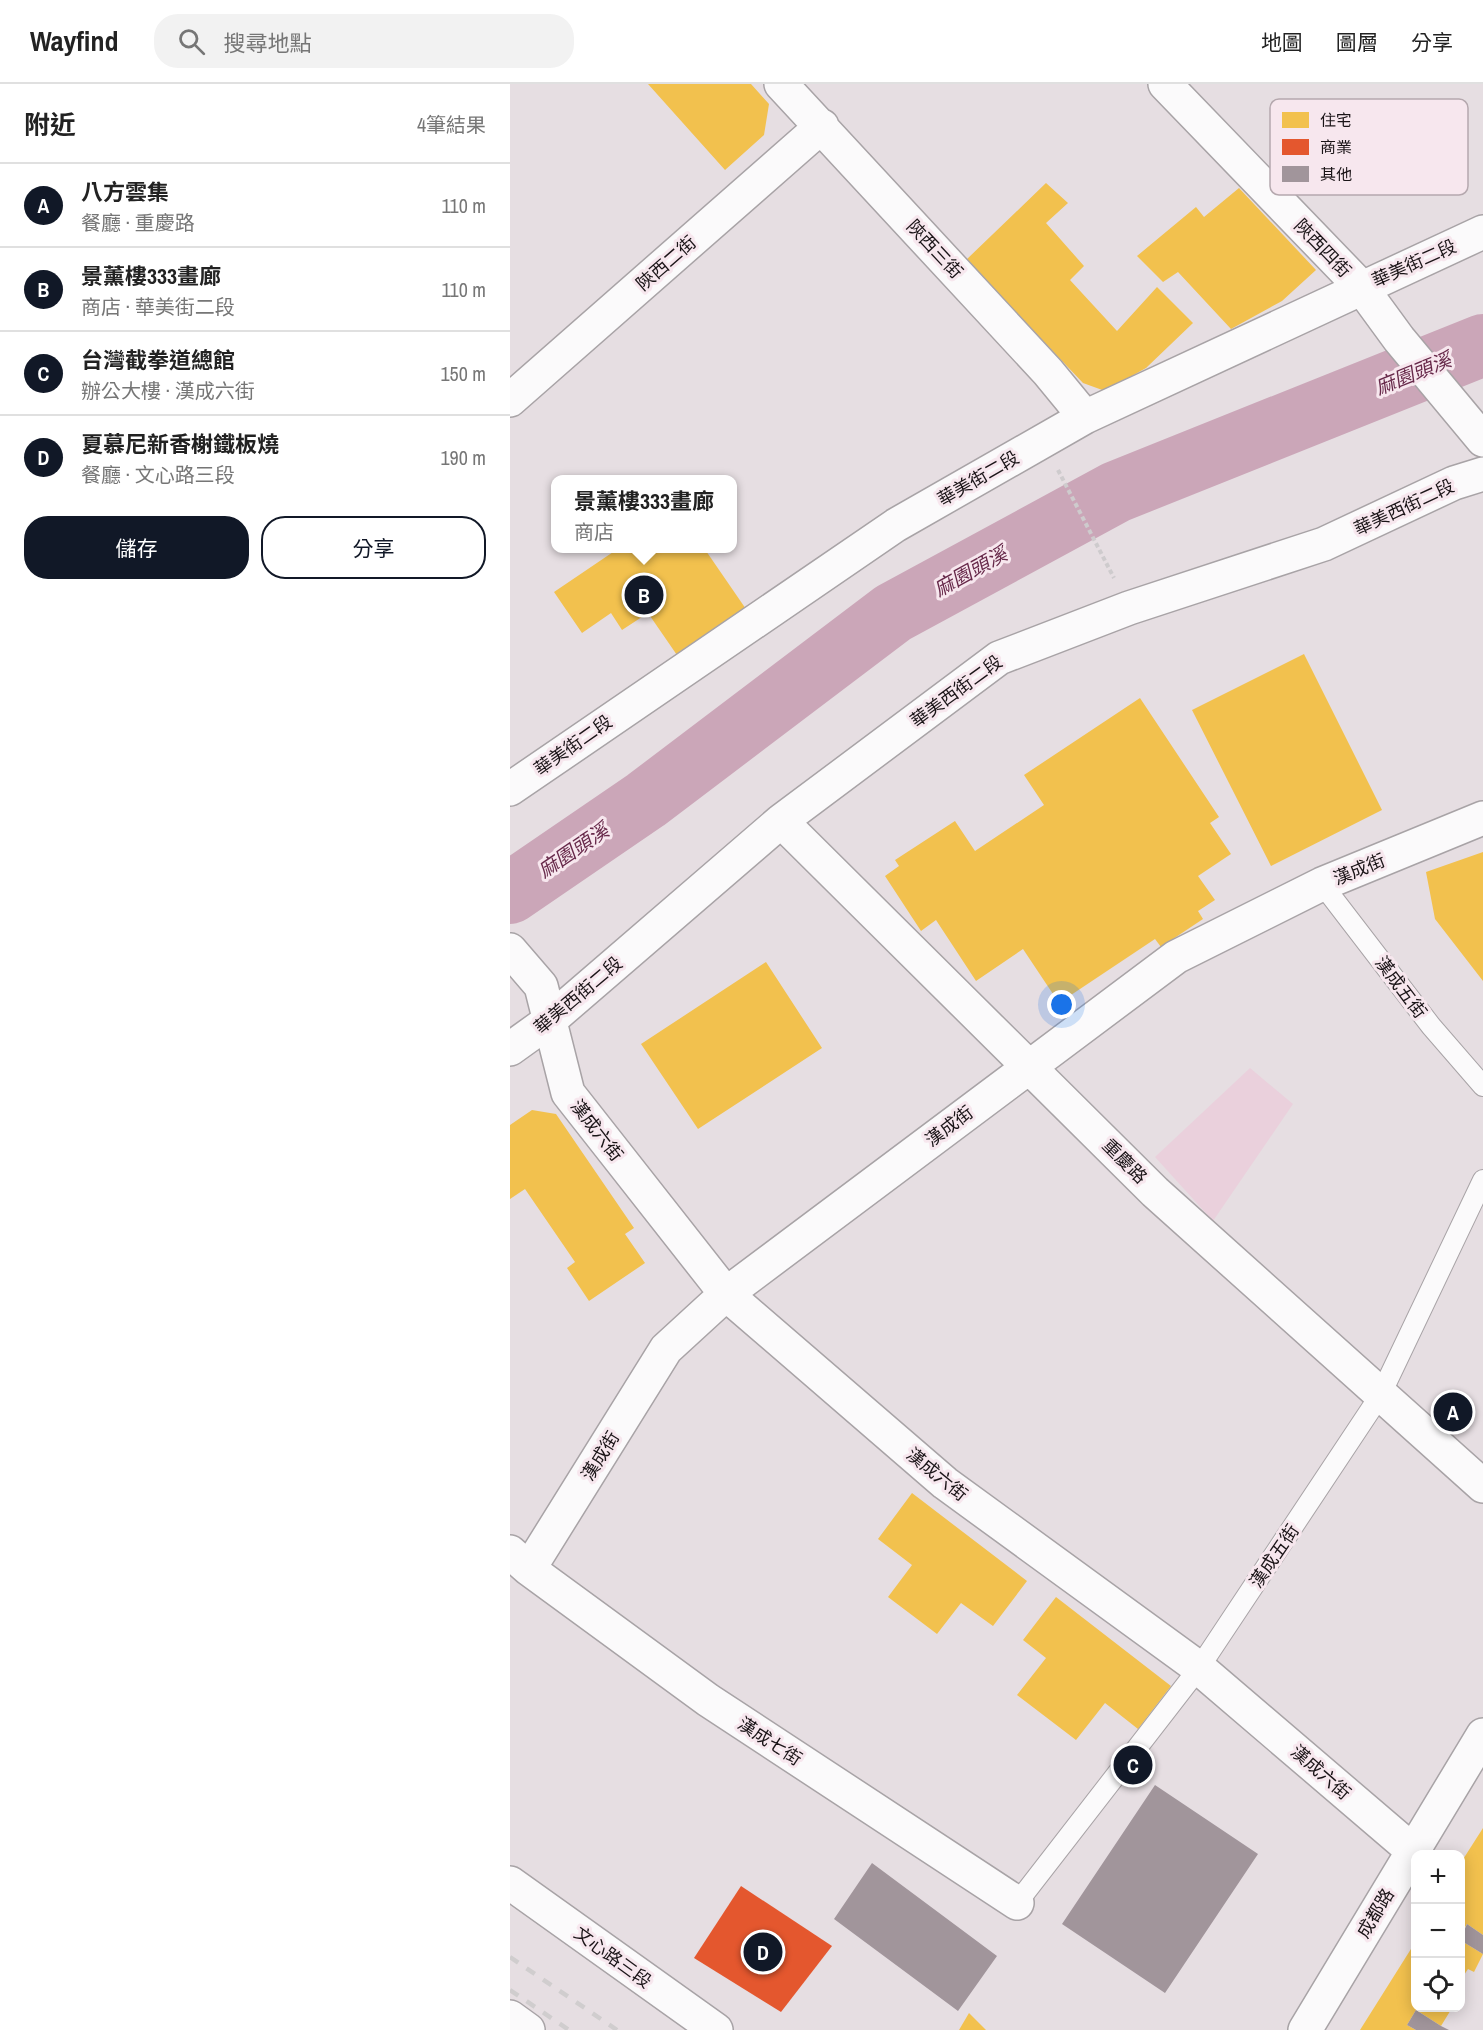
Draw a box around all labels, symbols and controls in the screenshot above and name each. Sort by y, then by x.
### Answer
search box [154,14,574,68]
text: Wayfind [30,22,118,60]
icon: search [175,25,208,58]
text: 搜尋地點 [223,28,311,58]
text: 地圖 [1261,28,1303,57]
text: 圖層 [1336,28,1378,57]
text: 分享 [1411,28,1453,57]
legend [1270,99,1468,195]
text: 附近 [24,107,76,142]
text: 住宅 [1320,109,1352,131]
text: 4筆結果 [417,111,486,138]
text: 商業 [1320,136,1352,158]
text: 其他 [1320,163,1352,185]
text: 八方雲集 [81,177,169,207]
text: A [38,192,49,219]
text: 110 m [442,192,486,219]
text: 餐廳 · 重慶路 [81,209,195,236]
street label: 陝西四街 [1289,213,1357,283]
street label: 陝西三街 [901,214,969,284]
street label: 陝西二街 [631,230,701,296]
street label: 華美街二段 [1368,233,1460,293]
text: 景薰樓333畫廊 [81,261,221,291]
text: B [38,276,49,303]
text: 110 m [442,276,486,303]
text: 商店 · 華美街二段 [81,293,235,320]
water label: 麻園頭溪 [1371,344,1458,401]
text: 台灣截拳道總館 [81,345,235,375]
text: C [38,360,49,387]
text: 150 m [440,360,486,387]
text: 辦公大樓 · 漢成六街 [81,377,255,404]
text: 夏慕尼新香榭鐵板燒 [81,429,279,459]
text: D [38,444,49,471]
text: 190 m [440,444,486,471]
street label: 華美街二段 [933,445,1023,511]
text: 餐廳 · 文心路三段 [81,461,235,488]
street label: 華美西街二段 [1350,473,1458,541]
popup [551,475,737,553]
text: 景薰樓333畫廊 [574,486,714,516]
button: 儲存 [24,516,249,579]
button: 分享 [261,516,486,579]
text: 商店 [574,518,614,545]
water label: 麻園頭溪 [928,538,1014,602]
pin: B [624,572,664,618]
street label: 華美西街二段 [905,649,1007,733]
street label: 華美街二段 [529,709,617,781]
water label: 麻園頭溪 [532,815,616,884]
street label: 漢成街 [1329,847,1389,891]
street label: 華美西街二段 [529,951,627,1039]
street label: 漢成五街 [1369,951,1433,1023]
your location [1047,990,1076,1019]
street label: 漢成六街 [565,1094,629,1166]
street label: 漢成街 [920,1100,978,1152]
street label: 重慶路 [1097,1133,1153,1189]
pin: A [1434,1390,1472,1434]
street label: 漢成街 [575,1426,625,1486]
street label: 漢成六街 [901,1442,973,1506]
street label: 漢成五街 [1244,1519,1304,1593]
street label: 漢成七街 [733,1711,807,1771]
street label: 漢成六街 [1286,1739,1356,1805]
pin: C [1114,1742,1152,1788]
map controls [1411,1850,1465,2012]
button: + [1411,1850,1465,1904]
street label: 成都路 [1350,1883,1400,1943]
button: − [1411,1904,1465,1958]
street label: 文心路三段 [569,1920,657,1994]
pin: D [744,1930,782,1974]
button: locate [1411,1958,1465,2012]

